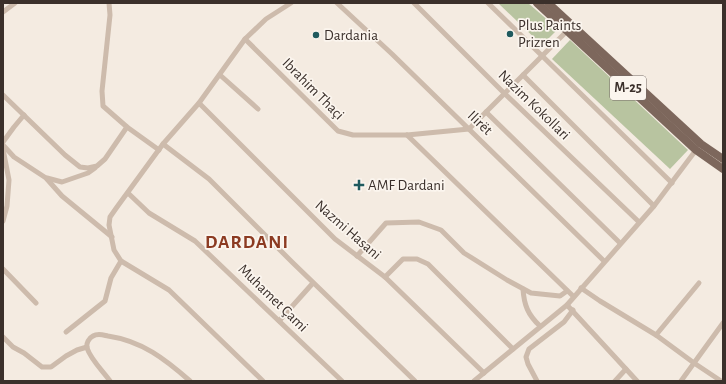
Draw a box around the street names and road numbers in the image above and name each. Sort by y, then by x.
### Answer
street label: Ibrahim Thaçi [279,55,347,123]
street label: Nazim Kokollari [495,67,573,143]
road number: M-25 [610,76,646,100]
street label: Ilirët [465,108,495,138]
street label: Nazmi Hasani [312,198,384,262]
street label: Muhamet Çami [235,261,311,335]

